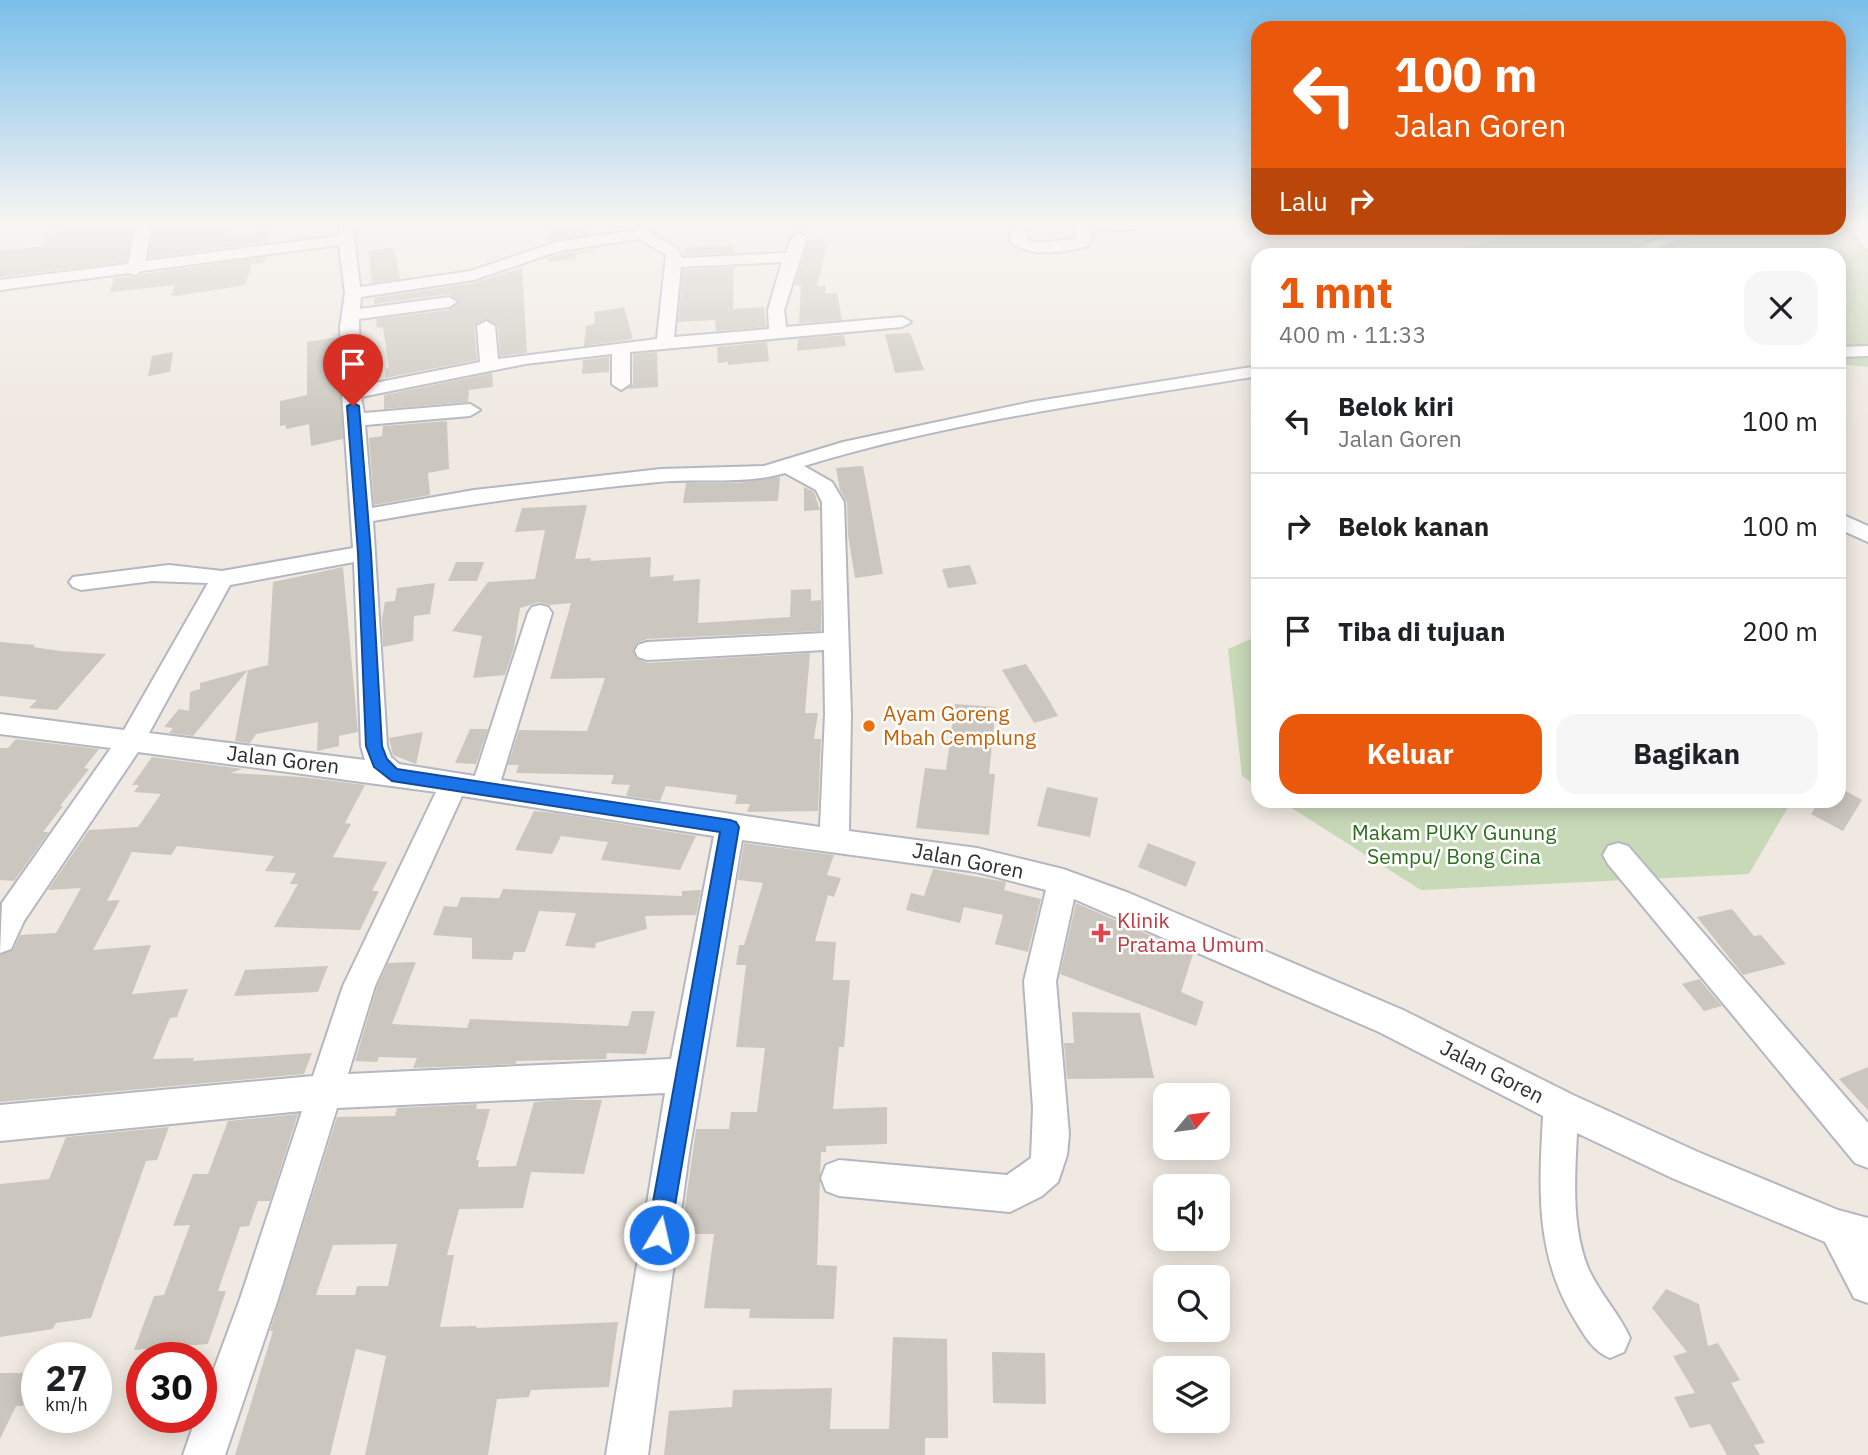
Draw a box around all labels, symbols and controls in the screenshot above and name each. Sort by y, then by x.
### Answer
text: 100 m [1394,42,1538,105]
icon: left [1279,49,1370,140]
text: Jalan Goren [1394,104,1566,146]
icon: right [1342,182,1380,220]
text: Lalu [1279,184,1328,218]
text: 1 mnt [1279,265,1393,320]
button: close [1744,271,1818,345]
text: 400 m · 11:33 [1279,319,1426,349]
pin [323,334,383,406]
icon: arrive [334,345,372,383]
text: Belok kiri [1338,389,1454,423]
icon: left [1279,402,1317,440]
text: 100 m [1742,404,1818,438]
text: Jalan Goren [1338,423,1462,453]
icon: right [1279,507,1317,545]
text: Belok kanan [1338,509,1489,543]
text: 100 m [1742,509,1818,543]
icon: arrive [1279,612,1317,650]
text: Tiba di tujuan [1338,614,1505,648]
text: 200 m [1742,614,1818,648]
place label: Ayam Goreng Mbah Cemplung [883,699,1036,751]
button: Keluar [1279,714,1542,794]
button: Bagikan [1556,714,1818,794]
marker: Ayam Goreng Mbah Cemplung [861,718,877,734]
street label: Jalan Goren [225,738,341,780]
park label: Makam PUKY Gunung Sempu/ Bong Cina [1352,818,1556,870]
street label: Jalan Goren [910,835,1026,885]
place label: Klinik Pratama Umum [1117,906,1264,958]
marker: Klinik Pratama Umum [1091,923,1111,943]
street label: Jalan Goren [1436,1033,1549,1109]
north arrow [1153,1083,1230,1160]
map controls [1153,1083,1230,1433]
button: sound [1153,1174,1230,1251]
position arrow [622,1198,696,1272]
button: search [1153,1265,1230,1342]
speed limit sign: 30 [126,1342,217,1433]
text: 27 [45,1355,88,1401]
button: layers [1153,1356,1230,1433]
text: km/h [45,1393,88,1416]

